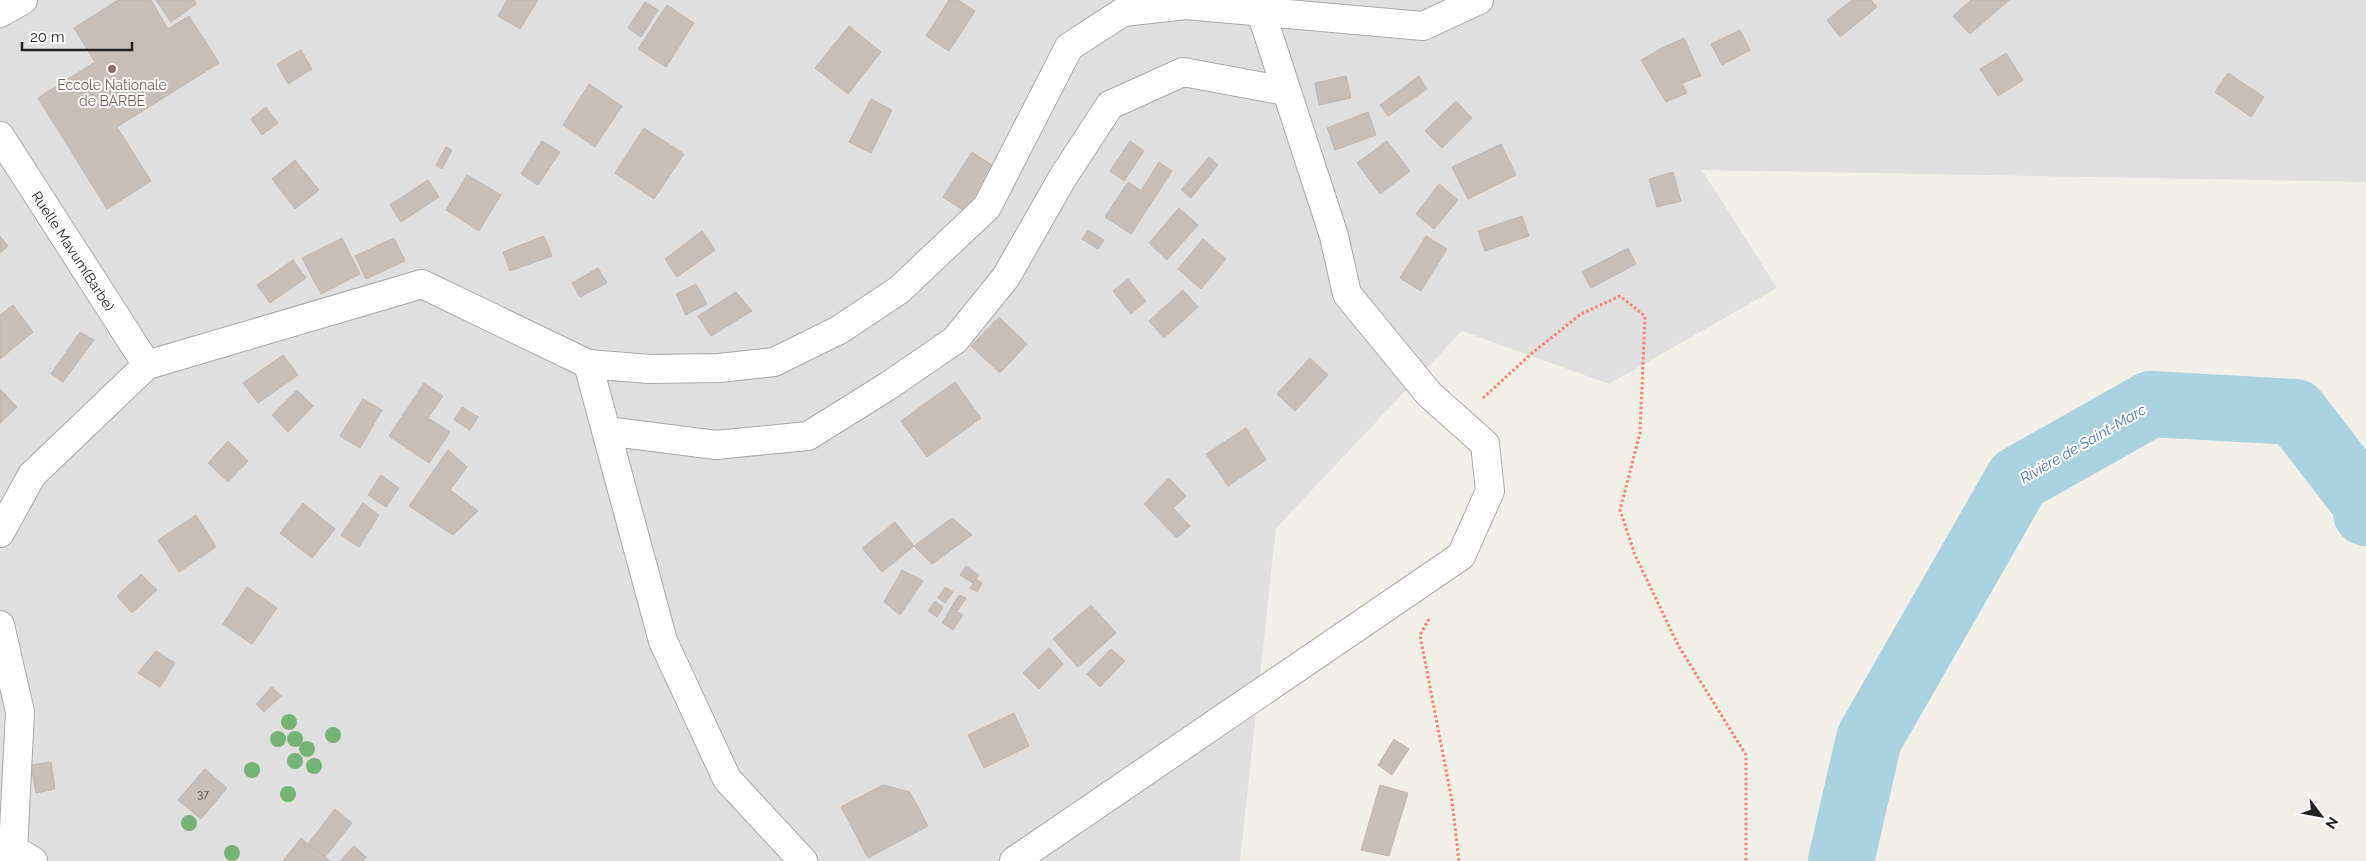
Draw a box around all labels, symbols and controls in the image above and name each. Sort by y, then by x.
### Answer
scale bar [22,20,132,52]
text: 20 m [30,28,65,46]
marker: Eccole Nationale de BARBE [106,63,118,75]
place label: Eccole Nationale de BARBE [57,77,167,109]
street label: Ruelle Mavum(Barbe) [28,188,118,314]
water label: Rivière de Saint-Marc [2017,400,2149,488]
house number: 37 [197,788,209,801]
north arrow [2296,791,2346,841]
text: N [2322,814,2342,832]

